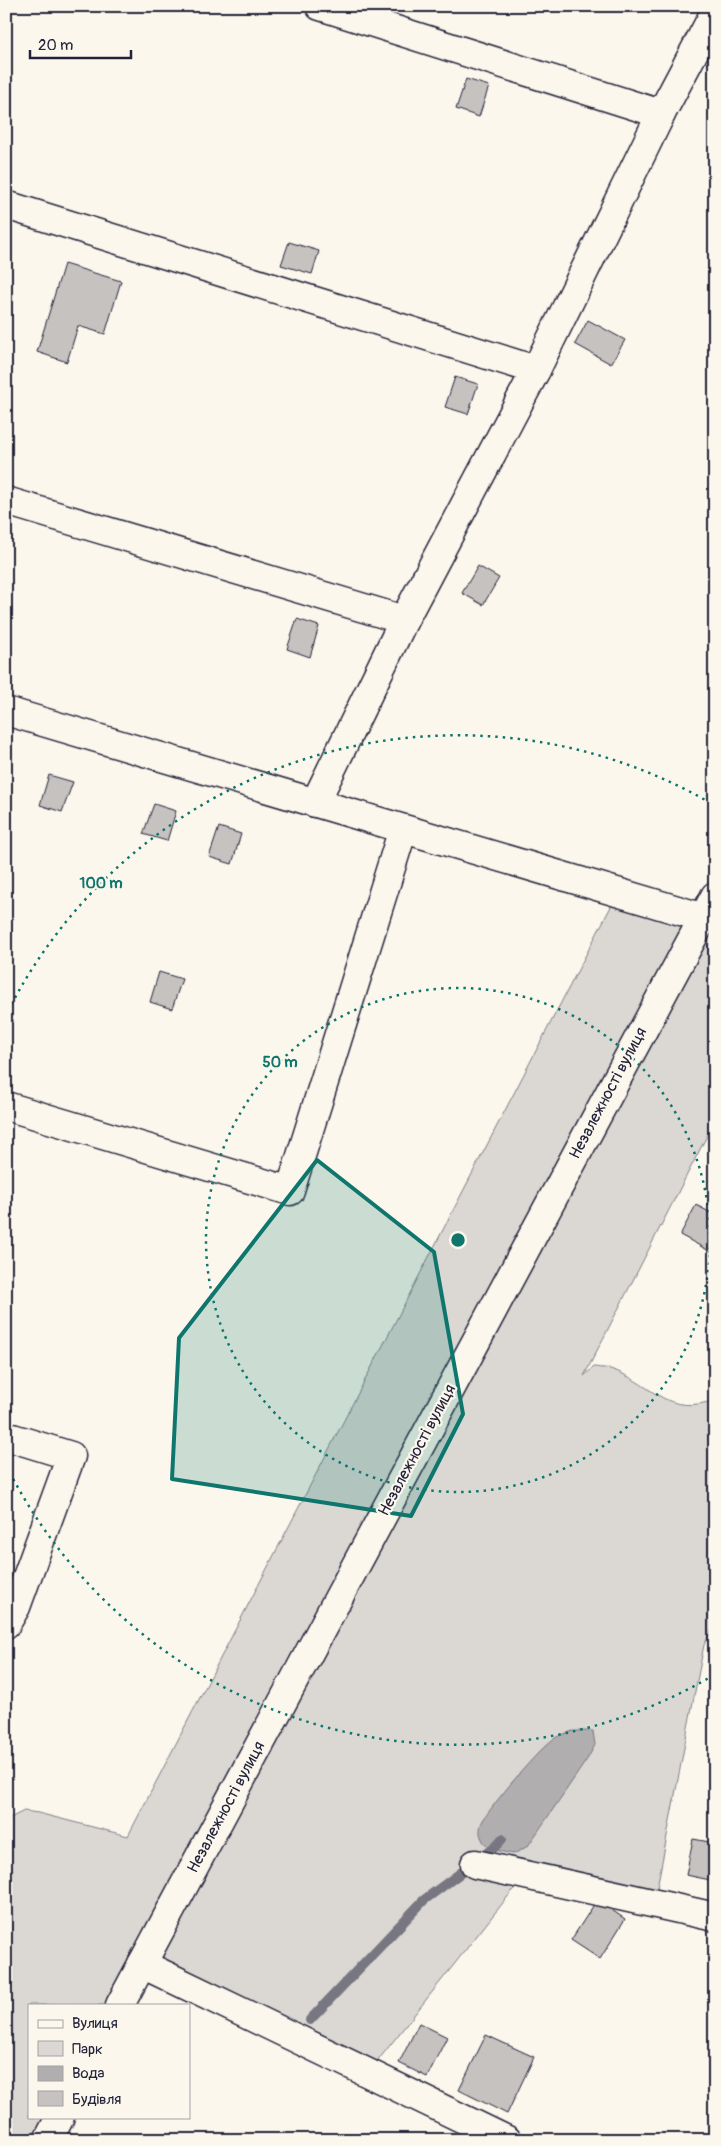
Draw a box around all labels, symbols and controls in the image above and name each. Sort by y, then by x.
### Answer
scale bar [30,28,131,60]
text: 20 m [38,36,73,55]
text: 100 m [80,874,122,893]
street label: Незалежності вулиця [565,1024,651,1162]
text: 50 m [263,1053,297,1072]
centre of rings [449,1231,467,1249]
street label: Незалежності вулиця [374,1381,460,1519]
street label: Незалежності вулиця [183,1738,269,1876]
legend [28,2004,190,2118]
text: Вулиця [72,2014,118,2033]
text: Парк [72,2040,103,2059]
text: Вода [72,2064,105,2083]
text: Будівля [72,2090,121,2109]

